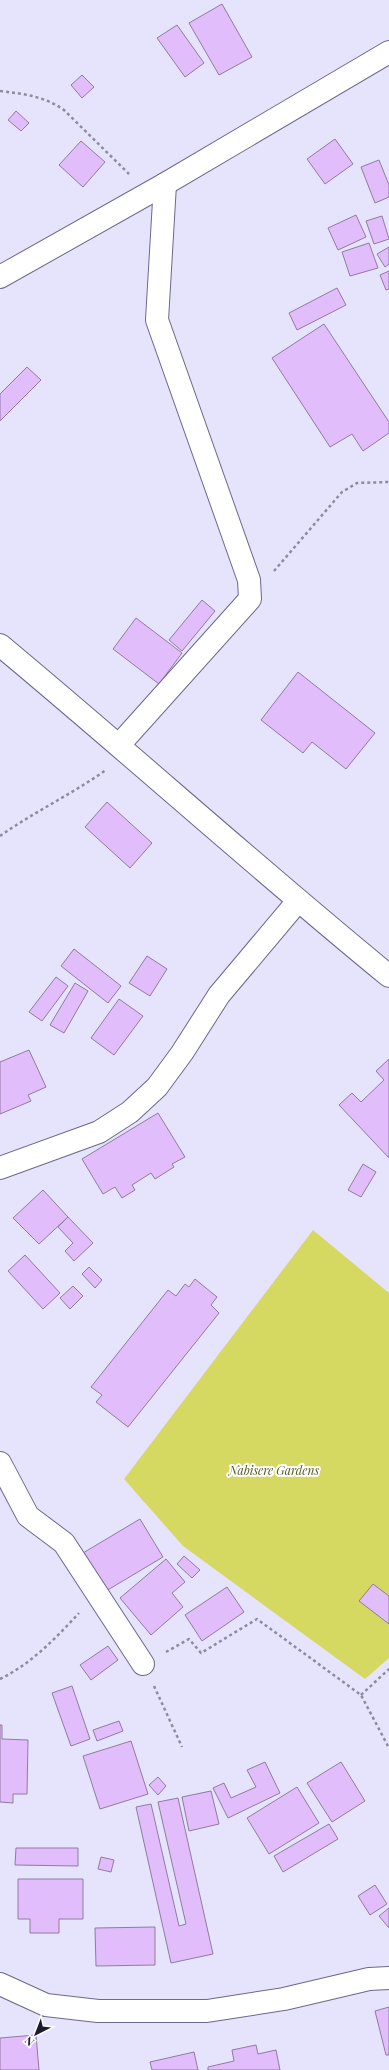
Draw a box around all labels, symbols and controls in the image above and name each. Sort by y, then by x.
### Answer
park label: Nabisere Gardens [228,1462,319,1478]
north arrow [16,2014,56,2054]
text: N [21,2034,37,2050]

